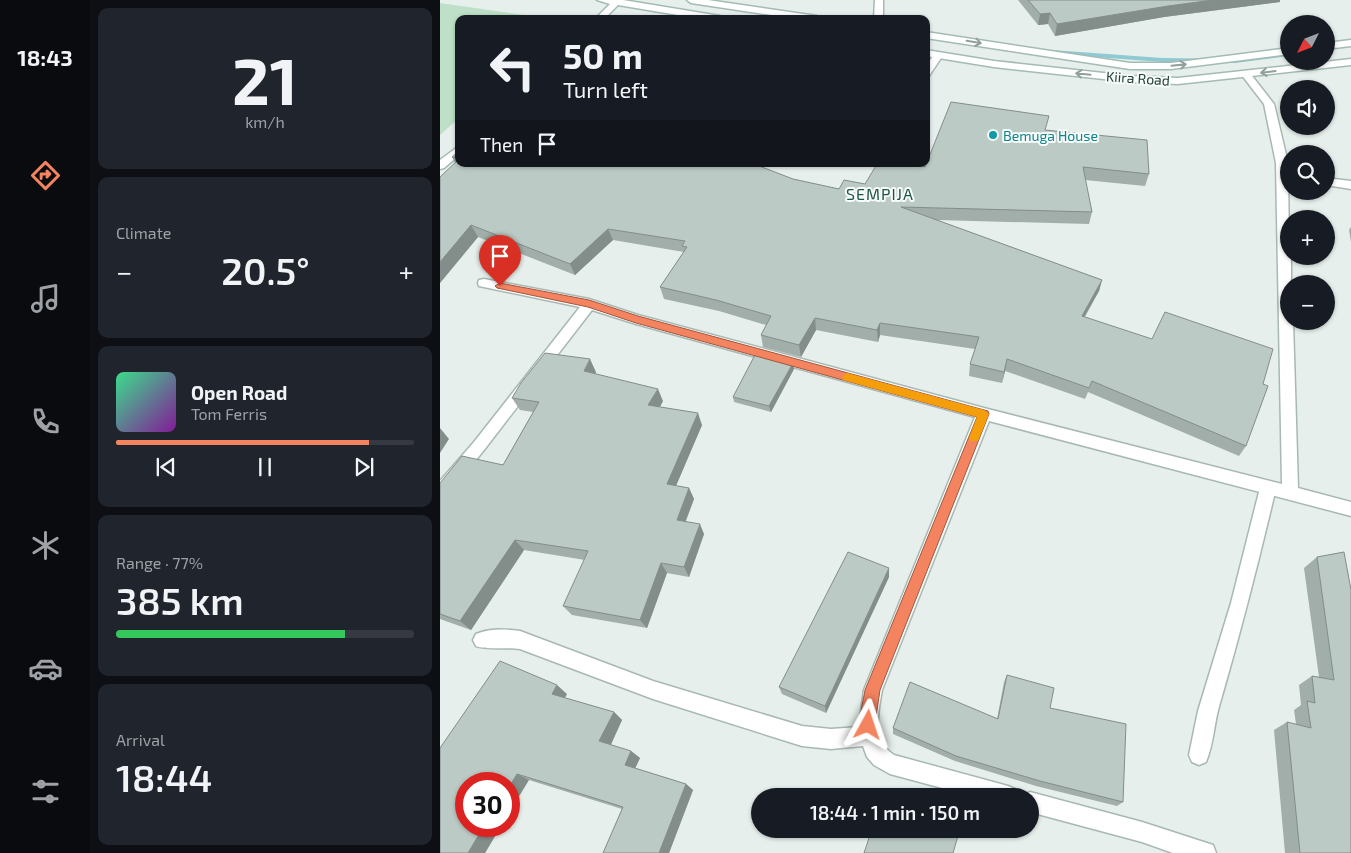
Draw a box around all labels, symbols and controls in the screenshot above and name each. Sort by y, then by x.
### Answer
north arrow [1280,15,1335,70]
map controls [1280,15,1335,330]
text: 50 m [563,34,643,76]
icon: left [480,35,545,100]
one-way arrow [966,38,982,48]
text: 21 [232,40,298,118]
text: 18:43 [17,44,73,70]
one-way arrow [1171,60,1187,70]
street label: Kiira Road [1106,67,1170,89]
one-way arrow [1260,67,1276,77]
one-way arrow [1075,69,1091,79]
text: Turn left [563,76,648,102]
button: sound [1280,80,1335,135]
text: km/h [245,112,285,131]
place label: Bemuga House [1003,127,1098,144]
marker: Bemuga House [987,129,999,141]
icon: arrive [533,130,561,158]
text: Then [480,133,523,156]
button: search [1280,145,1335,200]
icon: directions [28,158,63,193]
district label: SEMPIJA [846,184,914,203]
button: + [1280,210,1335,265]
text: Climate [116,223,171,242]
pin [479,235,521,286]
icon: arrive [486,242,514,270]
text: 20.5° [221,247,310,293]
text: − [116,254,132,288]
text: + [399,254,414,288]
button: − [1280,275,1335,330]
icon: music [28,281,63,316]
text: Open Road [191,381,287,404]
icon: phone [28,404,63,439]
text: Tom Ferris [191,404,267,423]
icon: previous [152,453,180,481]
icon: pause [251,453,279,481]
icon: next [350,453,378,481]
icon: climate [28,528,63,563]
text: Range · 77% [116,553,203,572]
text: 385 km [116,577,244,623]
icon: car [28,651,63,686]
position arrow [841,698,893,750]
text: Arrival [116,730,165,749]
text: 18:44 [116,754,212,800]
speed limit sign: 30 [455,772,520,837]
icon: filters [28,774,63,809]
text: 18:44 · 1 min · 150 m [810,801,980,824]

